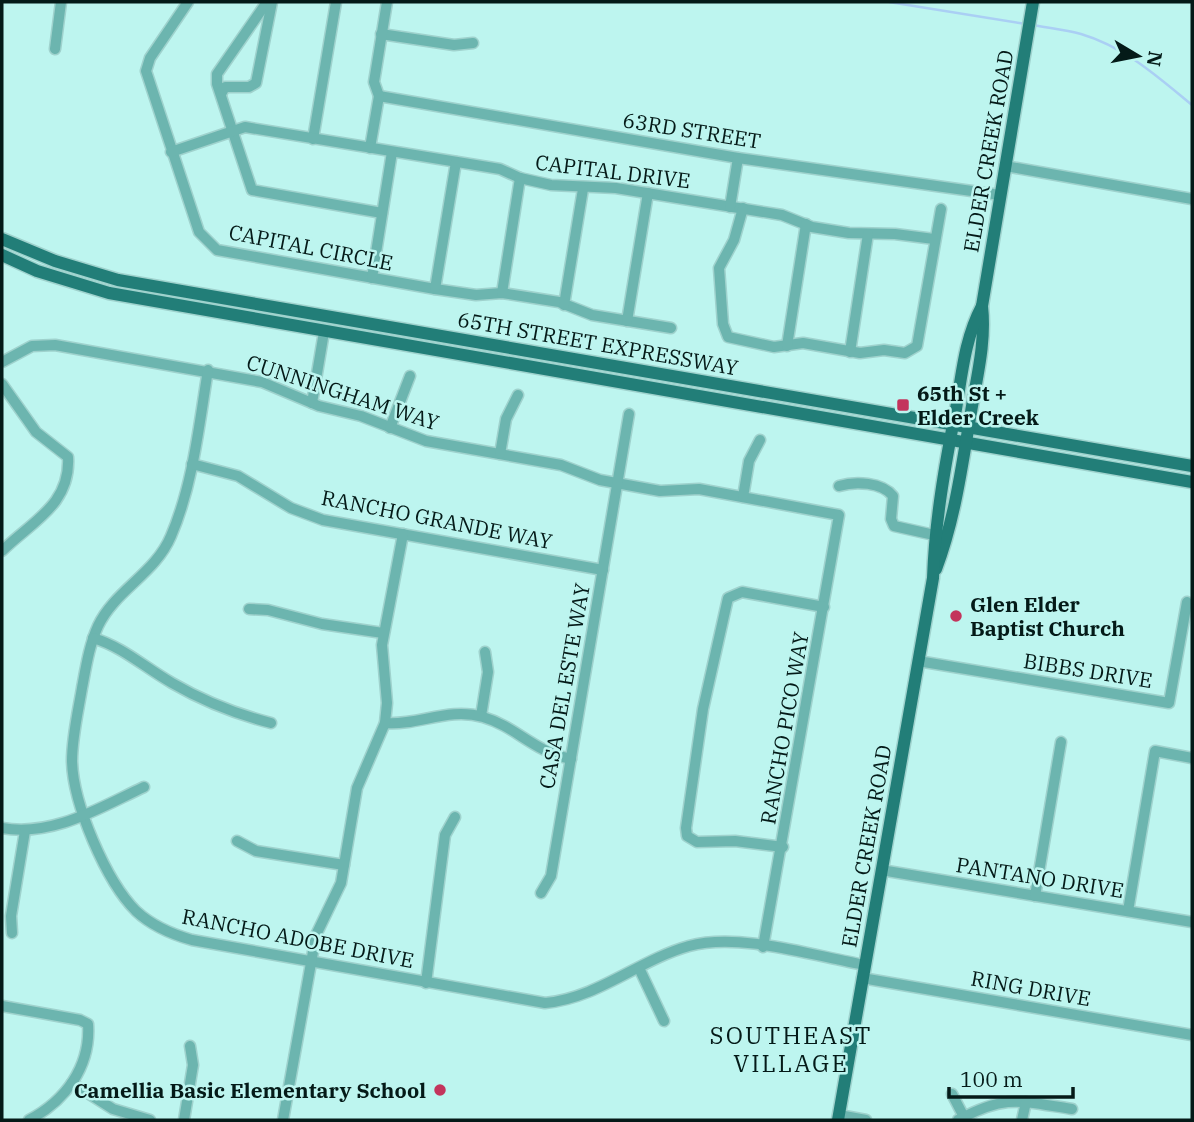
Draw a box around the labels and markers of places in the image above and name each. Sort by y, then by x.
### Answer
place label: 65th St + Elder Creek [917,379,1039,431]
marker: 65th St + Elder Creek [895,397,911,413]
place label: Glen Elder Baptist Church [970,590,1125,642]
marker: Glen Elder Baptist Church [948,608,964,624]
place label: Camellia Basic Elementary School [74,1076,426,1104]
marker: Camellia Basic Elementary School [432,1082,448,1098]

